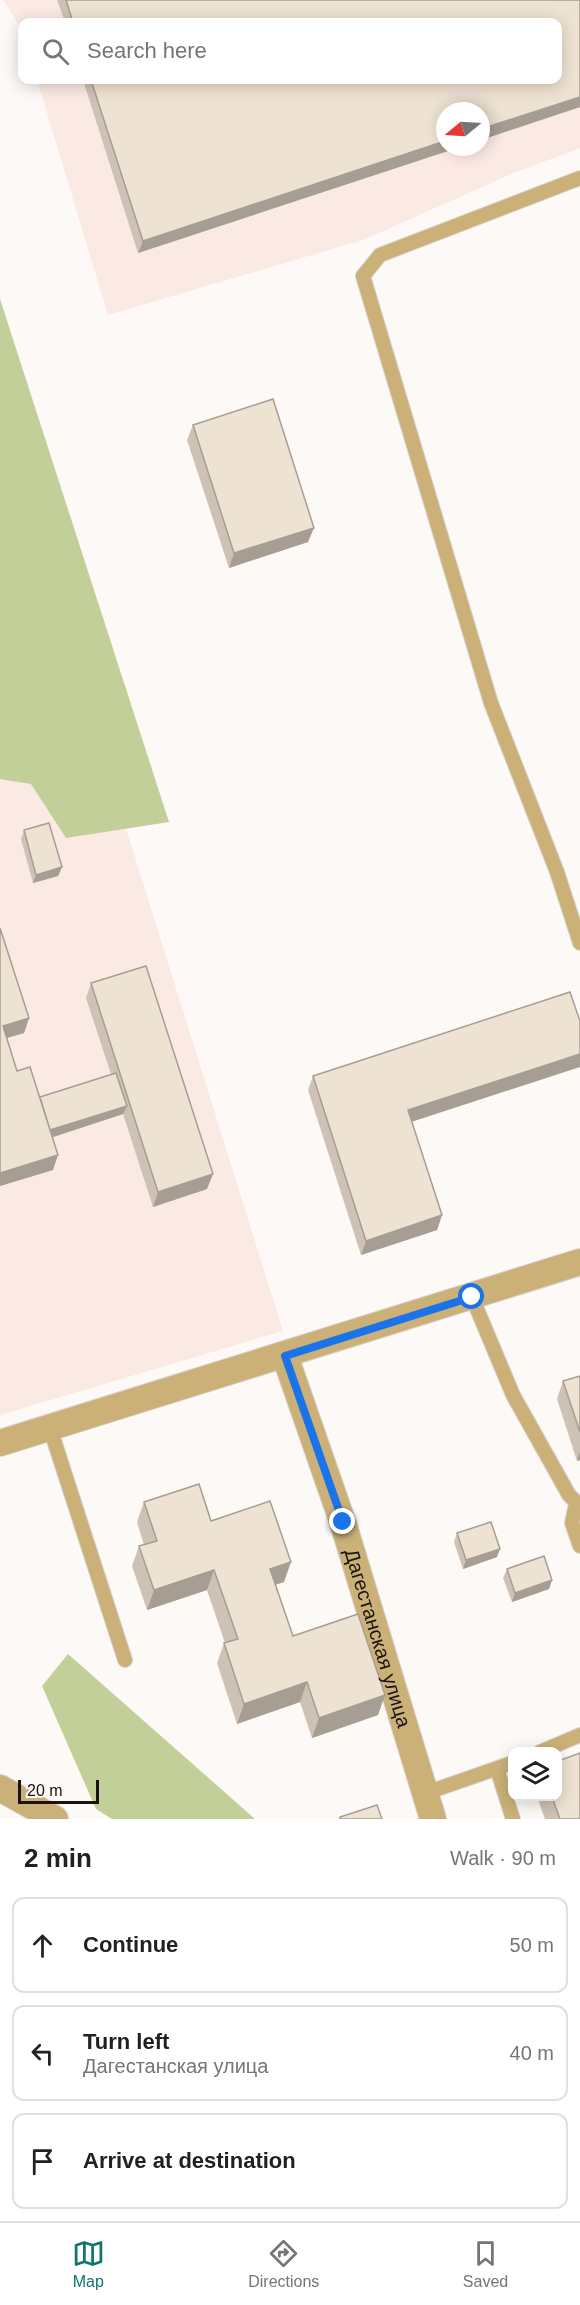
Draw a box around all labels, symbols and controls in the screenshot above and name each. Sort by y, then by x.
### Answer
search box [18,18,562,84]
icon: search [39,35,72,68]
text: Search here [87,38,207,63]
north arrow [436,102,490,156]
route start [458,1283,484,1309]
route end [329,1508,355,1534]
street label: Дагестанская улица [340,1546,416,1731]
map controls [508,1747,562,1801]
button: layers [508,1747,562,1801]
scale bar [18,1777,99,1804]
text: 20 m [27,1782,63,1799]
text: 2 min [24,1843,92,1873]
text: Walk · 90 m [450,1847,556,1869]
icon: ahead [26,1929,59,1962]
text: Continue [83,1932,178,1957]
text: 50 m [510,1934,554,1956]
text: Turn left [83,2029,169,2054]
icon: left [26,2037,59,2070]
text: 40 m [510,2042,554,2064]
text: Дагестанская улица [83,2055,268,2077]
icon: arrive [26,2145,59,2178]
text: Arrive at destination [83,2148,296,2173]
tab: Map [72,2237,105,2291]
tab: Directions [248,2237,319,2291]
tab: Saved [463,2237,508,2291]

